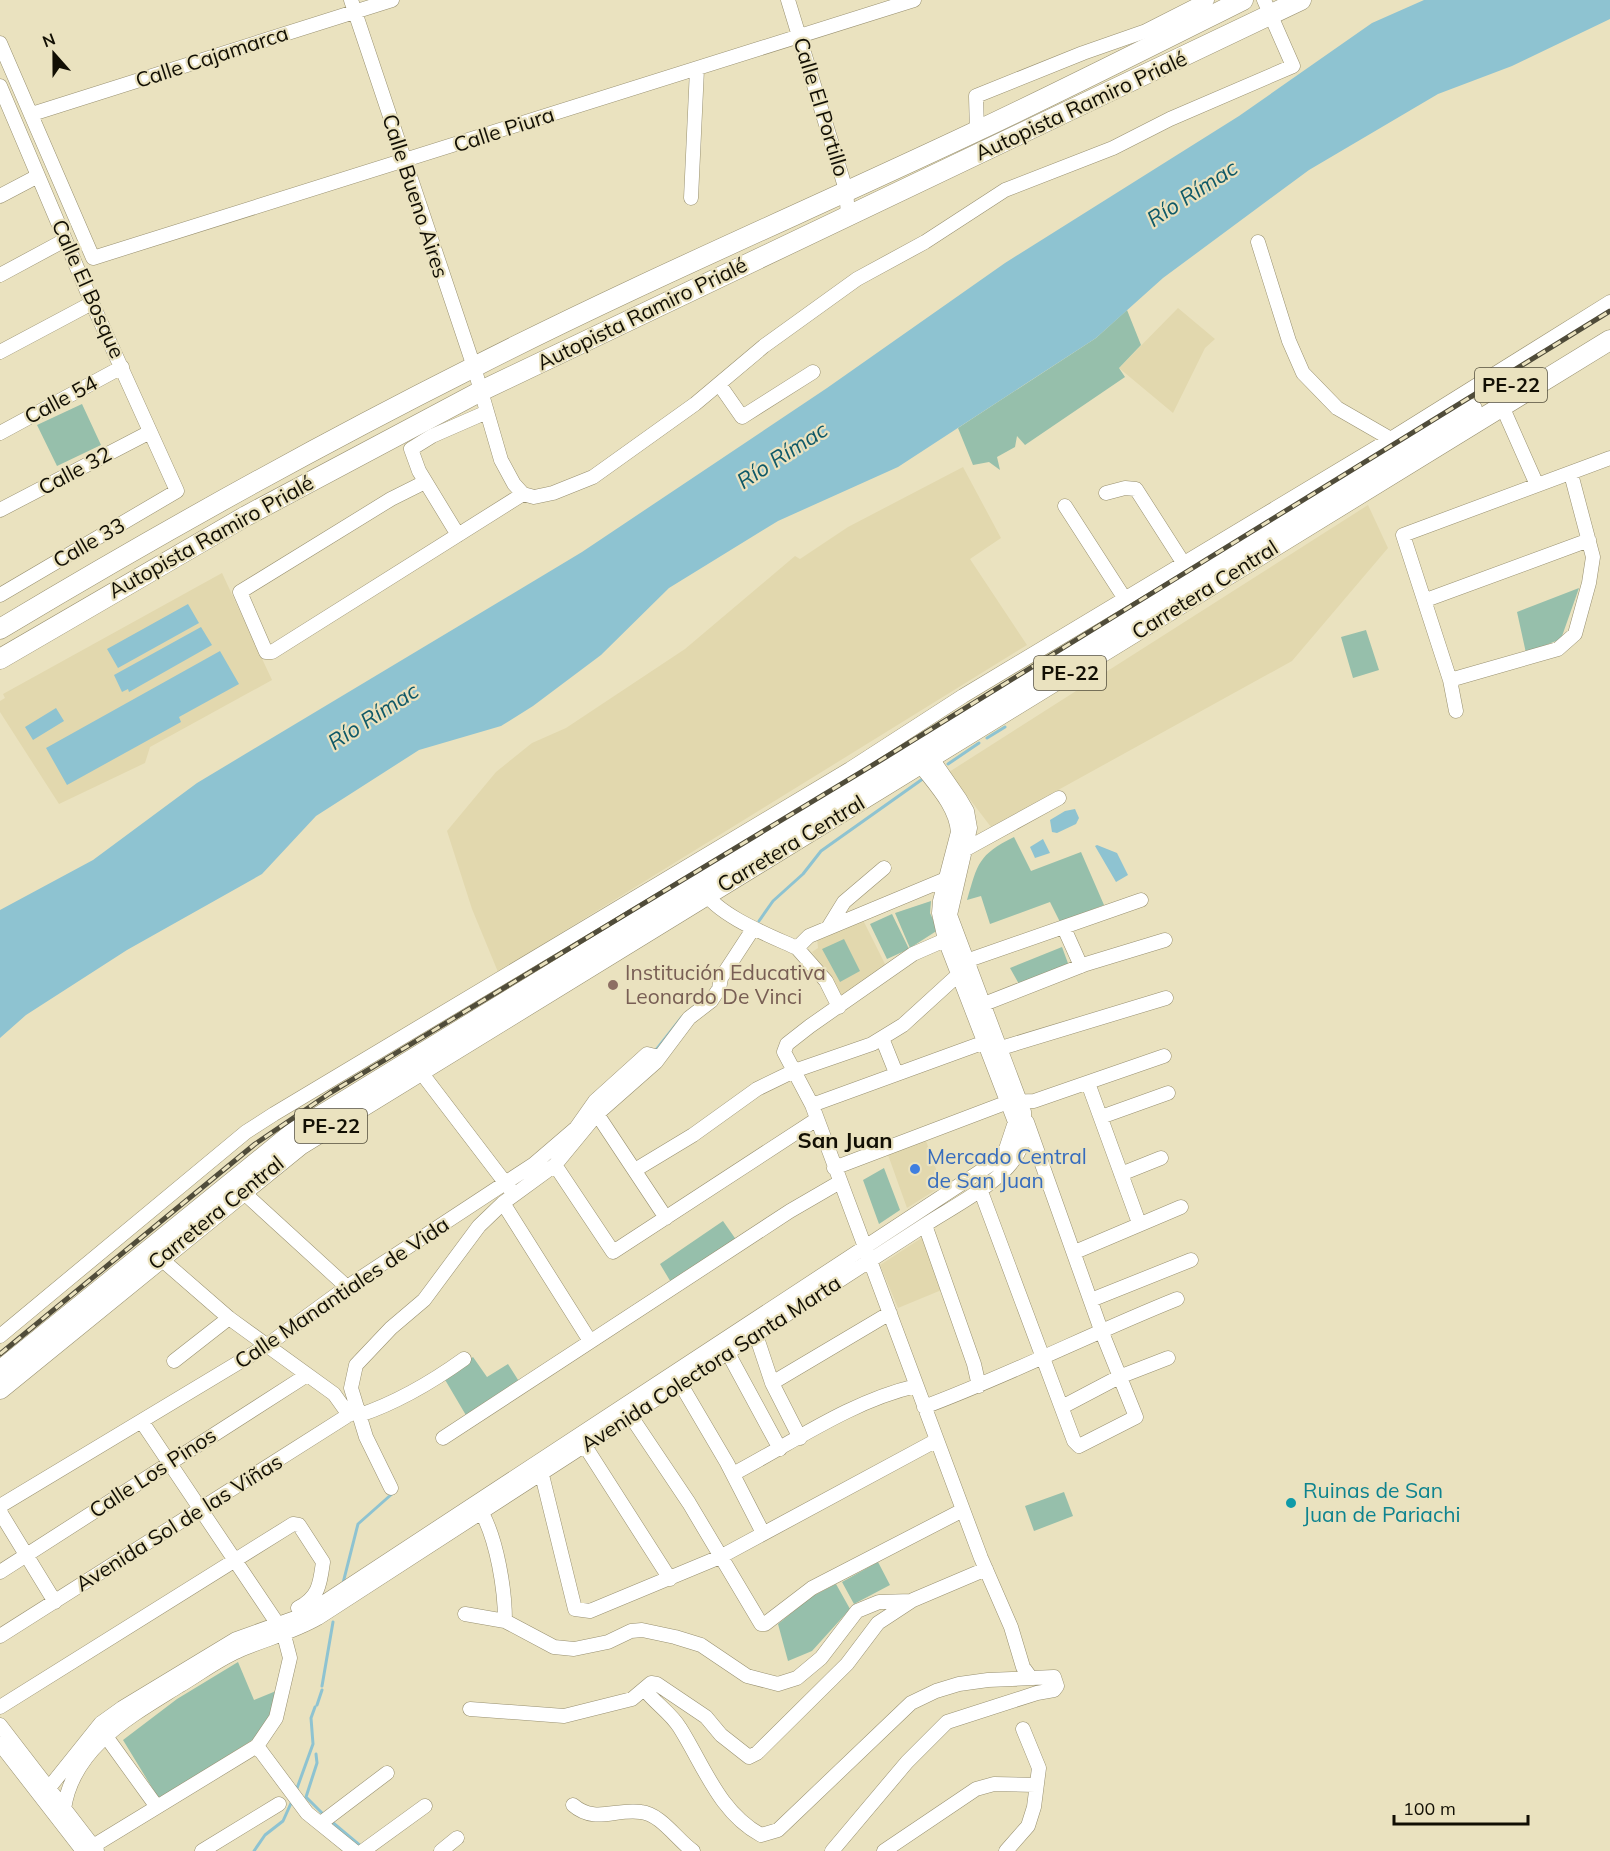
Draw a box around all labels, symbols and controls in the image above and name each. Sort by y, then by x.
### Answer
street label: Calle Cajamarca [132,19,291,93]
north arrow [24,24,84,84]
text: N [39,28,58,51]
street label: Calle El Portillo [788,34,855,179]
street label: Autopista Ramiro Prialé [971,45,1191,166]
street label: Calle Piura [450,101,557,158]
street label: Calle Bueno Aires [377,110,455,281]
water label: Río Rímac [1141,153,1243,233]
street label: Calle El Bosque [47,215,131,362]
street label: Autopista Ramiro Prialé [532,251,751,375]
road number: PE-22 [1475,368,1547,402]
street label: Calle 54 [20,369,102,429]
water label: Río Rímac [731,415,833,495]
street label: Calle 32 [34,440,115,500]
street label: Autopista Ramiro Prialé [103,469,318,603]
street label: Calle 33 [48,511,129,573]
street label: Carretera Central [1127,534,1282,644]
road number: PE-22 [1034,656,1106,690]
water label: Río Rímac [322,676,424,756]
street label: Carretera Central [712,789,869,897]
place label: Institución Educativa Leonardo De Vinci [625,959,826,1009]
marker: Institución Educativa Leonardo De Vinci [606,978,620,992]
road number: PE-22 [295,1109,367,1143]
district label: San Juan [797,1126,893,1154]
place label: Mercado Central de San Juan [927,1143,1087,1193]
street label: Carretera Central [142,1149,289,1275]
marker: Mercado Central de San Juan [908,1162,922,1176]
street label: Calle Manantiales de Vida [229,1211,454,1374]
street label: Avenida Colectora Santa Marta [576,1269,845,1457]
street label: Calle Los Pinos [84,1421,221,1523]
street label: Avenida Sol de las Viñas [70,1448,287,1596]
place label: Ruinas de San Juan de Pariachi [1303,1477,1461,1527]
marker: Ruinas de San Juan de Pariachi [1284,1496,1298,1510]
scale bar [1394,1788,1528,1826]
text: 100 m [1403,1797,1456,1820]

